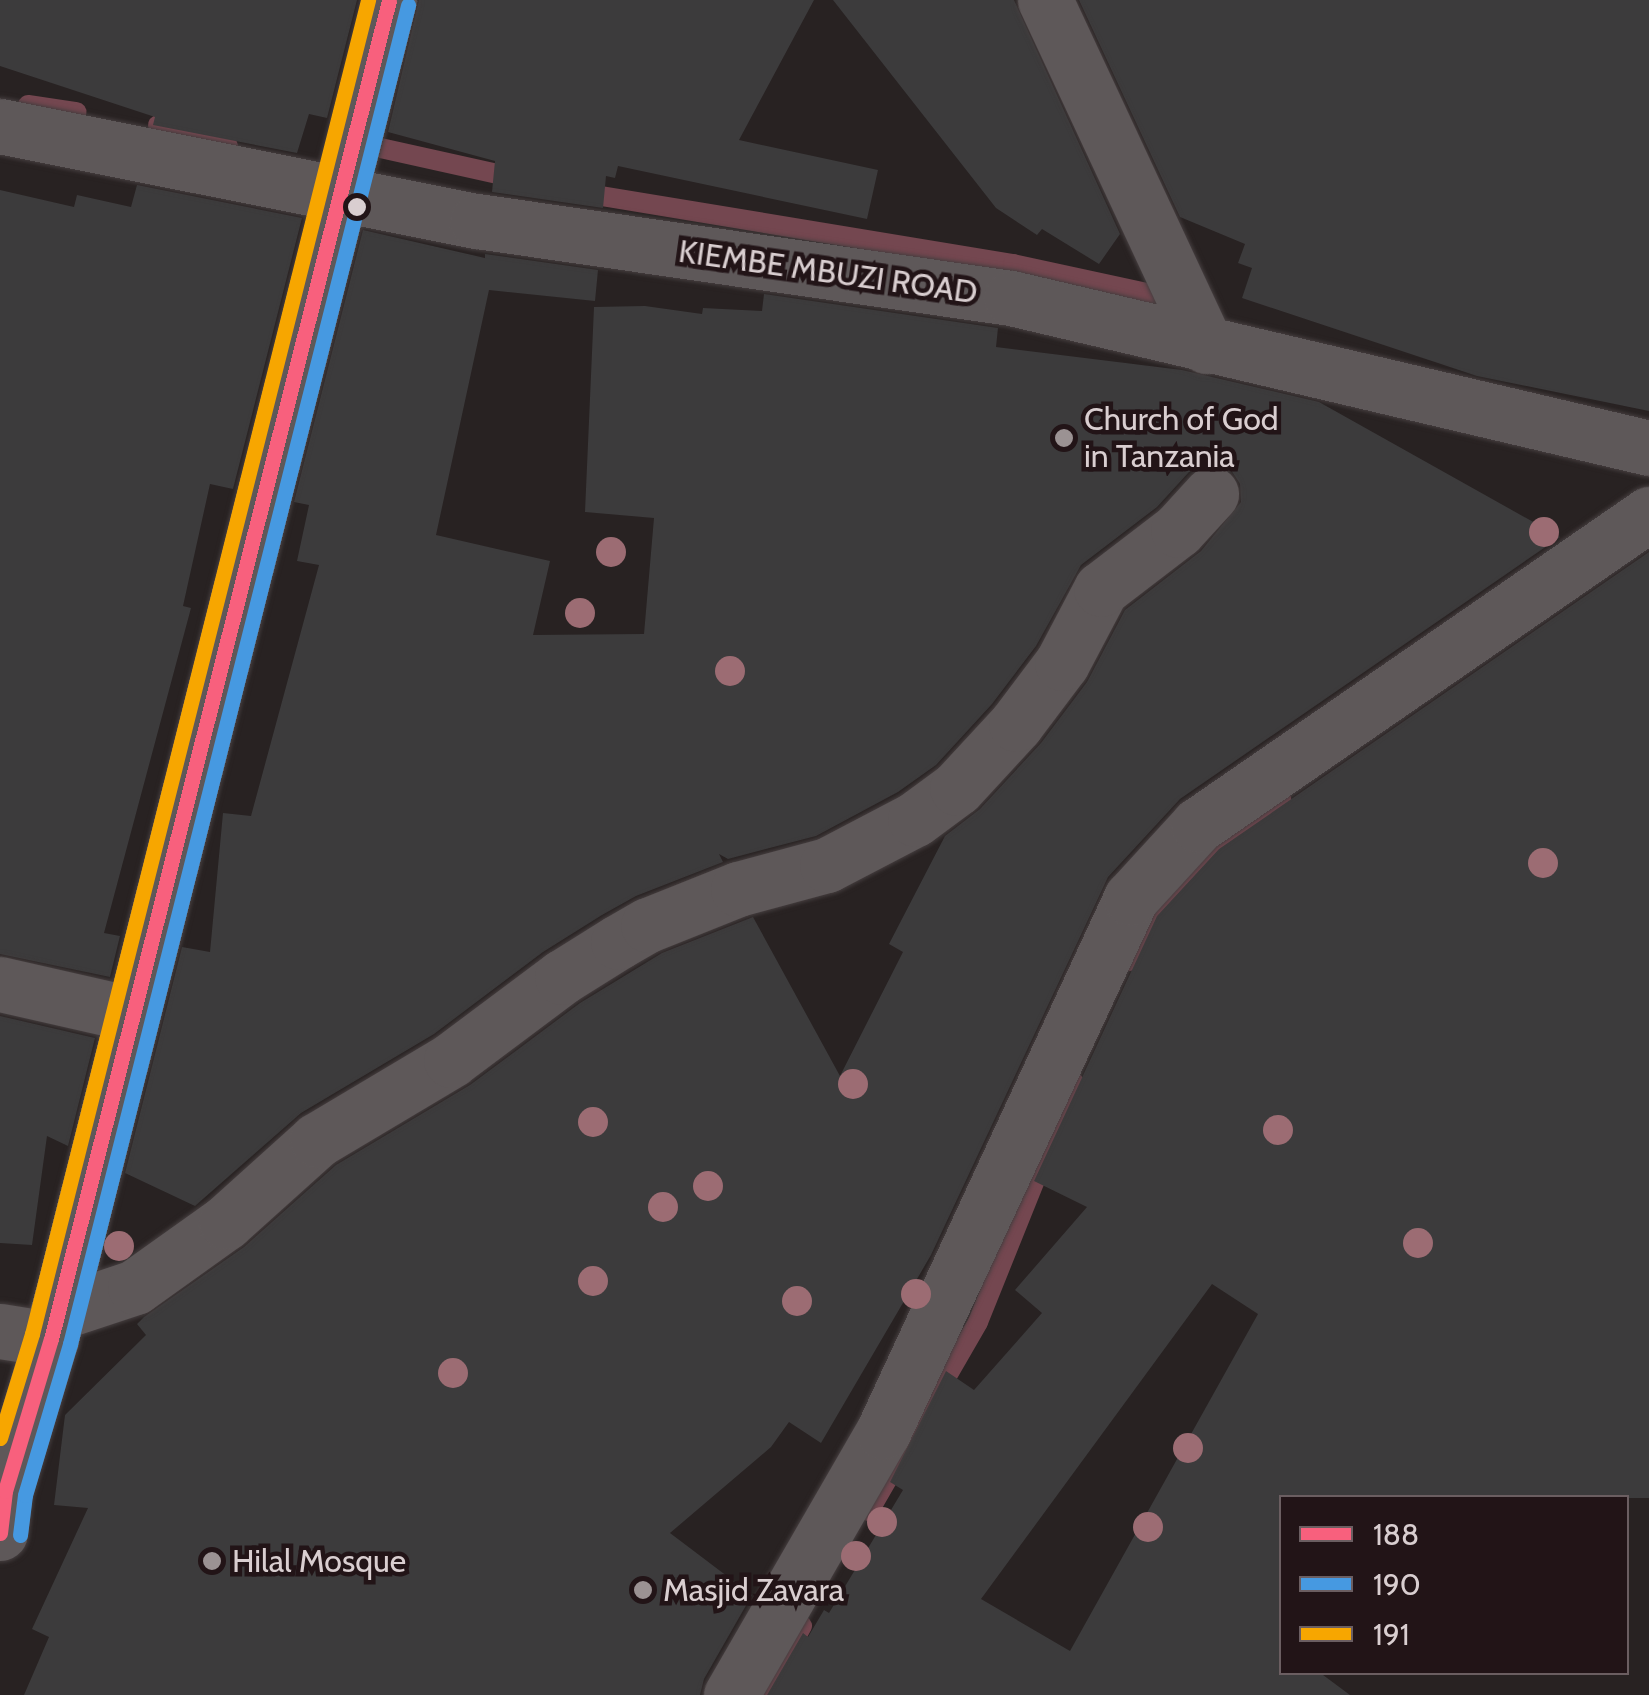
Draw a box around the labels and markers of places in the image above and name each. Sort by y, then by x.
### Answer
unlabelled marker [347,197,367,217]
place label: Church of God in Tanzania [1084,401,1279,476]
marker: Church of God in Tanzania [1053,427,1075,449]
place label: Hilal Mosque [232,1542,406,1580]
marker: Hilal Mosque [201,1550,223,1572]
place label: Masjid Zavara [663,1571,844,1609]
marker: Masjid Zavara [632,1579,654,1601]

